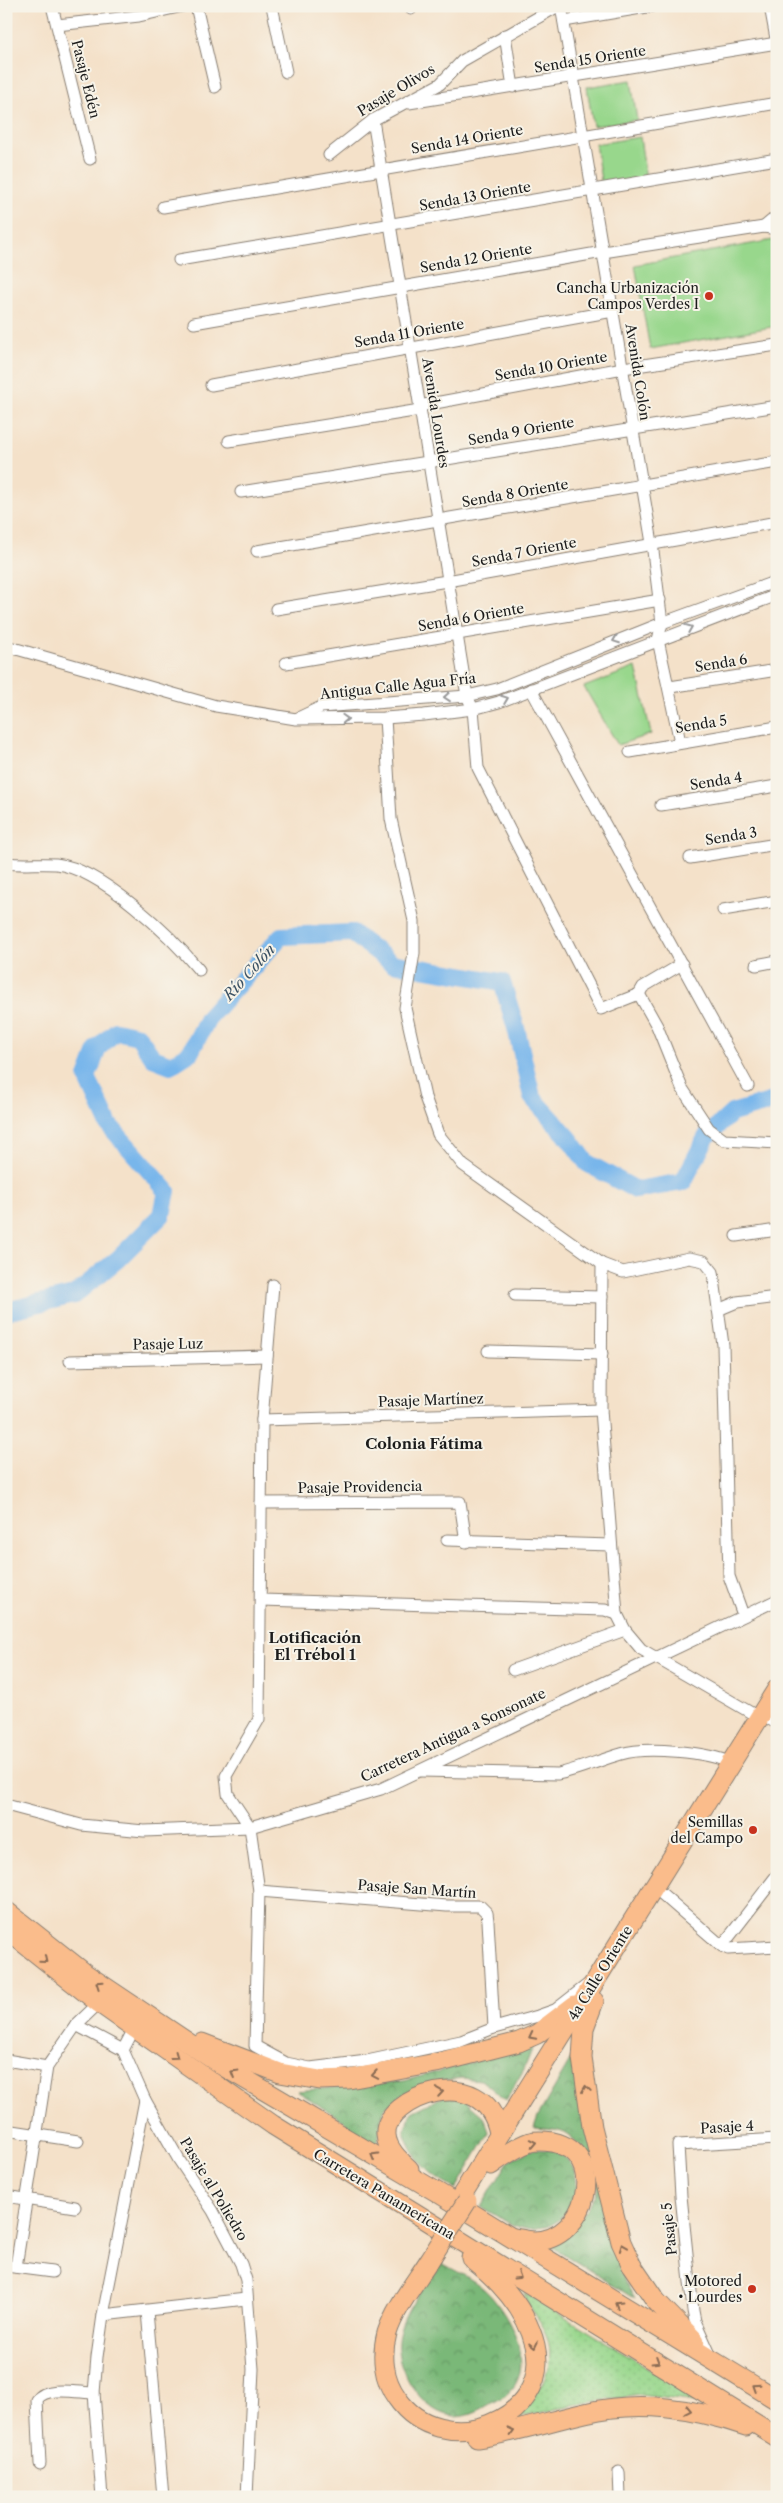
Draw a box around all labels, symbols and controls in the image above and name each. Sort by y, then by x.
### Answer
street label: Pasaje Edén [68,38,104,120]
street label: Senda 15 Oriente [533,41,647,77]
street label: Pasaje Olivos [354,60,438,120]
street label: Senda 14 Oriente [410,120,525,158]
street label: Senda 13 Oriente [418,177,532,215]
street label: Senda 12 Oriente [419,239,534,277]
place label: Cancha Urbanización Campos Verdes I [556,279,699,313]
marker: Cancha Urbanización Campos Verdes I [703,290,715,302]
street label: Senda 11 Oriente [353,314,465,352]
street label: Avenida Colón [621,321,655,422]
street label: Senda 10 Oriente [493,347,609,385]
street label: Avenida Lourdes [418,355,454,470]
street label: Senda 9 Oriente [466,413,576,449]
street label: Senda 8 Oriente [460,475,570,511]
street label: Senda 7 Oriente [470,533,578,571]
street label: Senda 6 Oriente [416,599,526,635]
one-way arrow [684,624,693,634]
one-way arrow [612,634,621,644]
street label: Senda 6 [694,650,748,676]
street label: Antigua Calle Agua Fría [318,669,477,703]
one-way arrow [442,691,450,702]
one-way arrow [500,695,509,706]
street label: Senda 5 [674,711,728,737]
one-way arrow [341,714,349,725]
street label: Senda 4 [689,768,743,794]
street label: Senda 3 [704,823,758,849]
water label: Río Colón [218,940,279,1005]
street label: Pasaje Luz [133,1334,203,1354]
street label: Pasaje Martínez [378,1389,484,1411]
district label: Colonia Fátima [365,1434,483,1453]
street label: Pasaje Providencia [298,1477,423,1497]
district label: Lotificación El Trébol 1 [269,1628,362,1664]
street label: Carretera Antigua a Sonsonate [358,1684,549,1786]
place label: Semillas del Campo [670,1813,743,1847]
marker: Semillas del Campo [747,1824,759,1836]
street label: Pasaje San Martín [357,1876,477,1902]
street label: 4a Calle Oriente [564,1922,636,2024]
one-way arrow [38,1955,47,1963]
one-way arrow [95,1980,104,1990]
one-way arrow [529,2030,538,2040]
one-way arrow [169,2050,179,2059]
one-way arrow [231,2070,240,2080]
one-way arrow [371,2070,379,2080]
one-way arrow [581,2084,592,2092]
one-way arrow [436,2088,445,2098]
street label: Pasaje 4 [700,2117,754,2137]
street label: Pasaje al Poliedro [176,2134,252,2244]
one-way arrow [529,2138,537,2148]
street label: Carretera Panamericana [310,2145,458,2244]
one-way arrow [371,2153,380,2163]
street label: Pasaje 5 [657,2202,681,2256]
one-way arrow [619,2243,629,2252]
one-way arrow [513,2269,522,2279]
place label: Motored • Lourdes [678,2272,742,2306]
marker: Motored • Lourdes [746,2283,758,2295]
one-way arrow [614,2301,623,2311]
one-way arrow [528,2340,539,2349]
one-way arrow [651,2355,660,2365]
one-way arrow [752,2383,761,2393]
one-way arrow [684,2404,693,2415]
one-way arrow [507,2427,515,2437]

